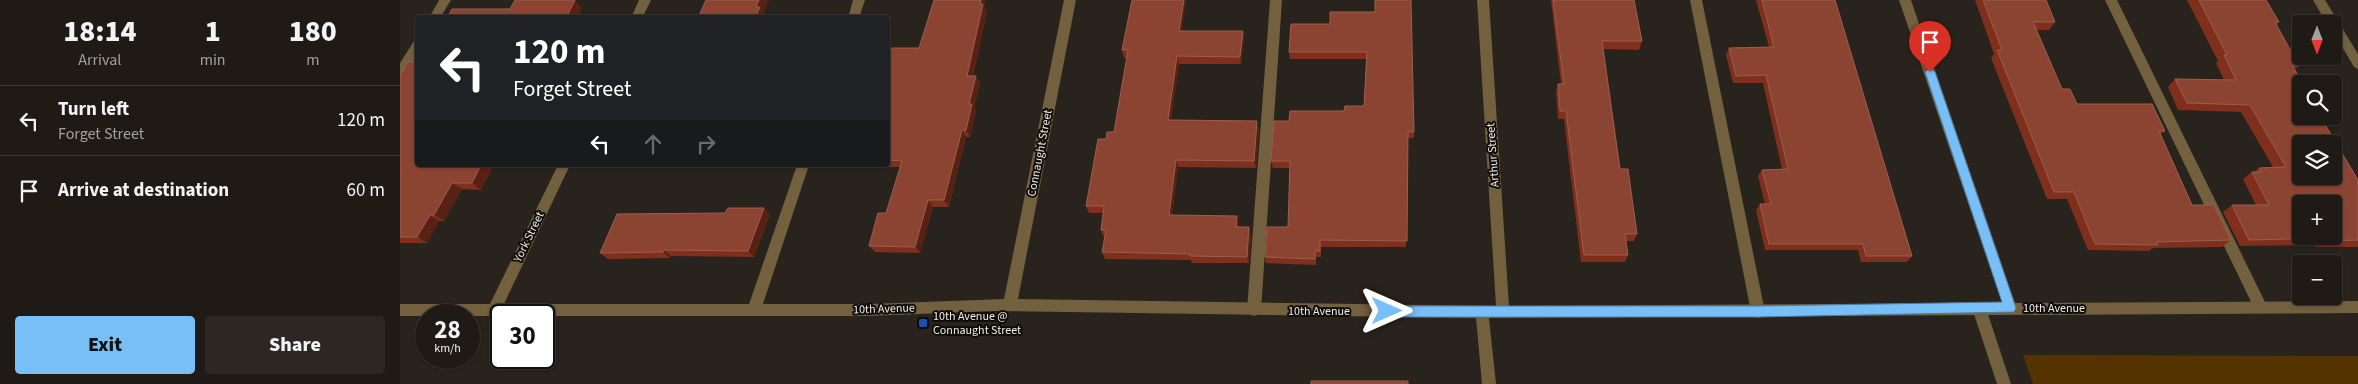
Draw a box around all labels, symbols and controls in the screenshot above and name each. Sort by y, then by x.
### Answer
text: 18:14 [63,10,137,53]
text: 1 [205,10,221,53]
text: 180 [289,10,337,53]
north arrow [2292,15,2342,65]
map controls [2292,15,2342,305]
pin [1909,21,1951,72]
text: 120 m [513,27,605,77]
icon: arrive [1916,28,1944,56]
icon: left [430,35,495,100]
text: Arrival [78,49,121,71]
text: min [200,49,226,71]
text: m [306,49,319,71]
text: Forget Street [513,73,631,105]
button: search [2292,75,2342,125]
text: Turn left [58,96,129,123]
icon: left [15,107,43,135]
text: 120 m [337,107,385,134]
street label: Connaught Street [1023,108,1057,198]
street label: Arthur Street [1482,122,1504,188]
text: Forget Street [58,123,144,145]
icon: left [586,130,614,158]
icon: ahead [639,130,667,158]
icon: right [692,130,720,158]
button: layers [2292,135,2342,185]
icon: arrive [15,177,43,205]
text: Arrive at destination [58,177,229,204]
text: 60 m [347,177,385,204]
button: + [2292,195,2342,245]
street label: York Street [509,209,549,266]
button: − [2292,255,2342,305]
position arrow [1360,284,1412,336]
street label: 10th Avenue [853,299,915,319]
street label: 10th Avenue [2023,300,2085,317]
street label: 10th Avenue [1288,303,1350,320]
speed limit sign: 30 [490,304,555,369]
place label: 10th Avenue @ Connaught Street [933,308,1021,339]
text: 28 [434,312,461,348]
button: Exit [15,316,195,374]
button: Share [205,316,385,374]
marker: 10th Avenue @ Connaught Street [917,317,929,329]
text: km/h [434,340,461,357]

